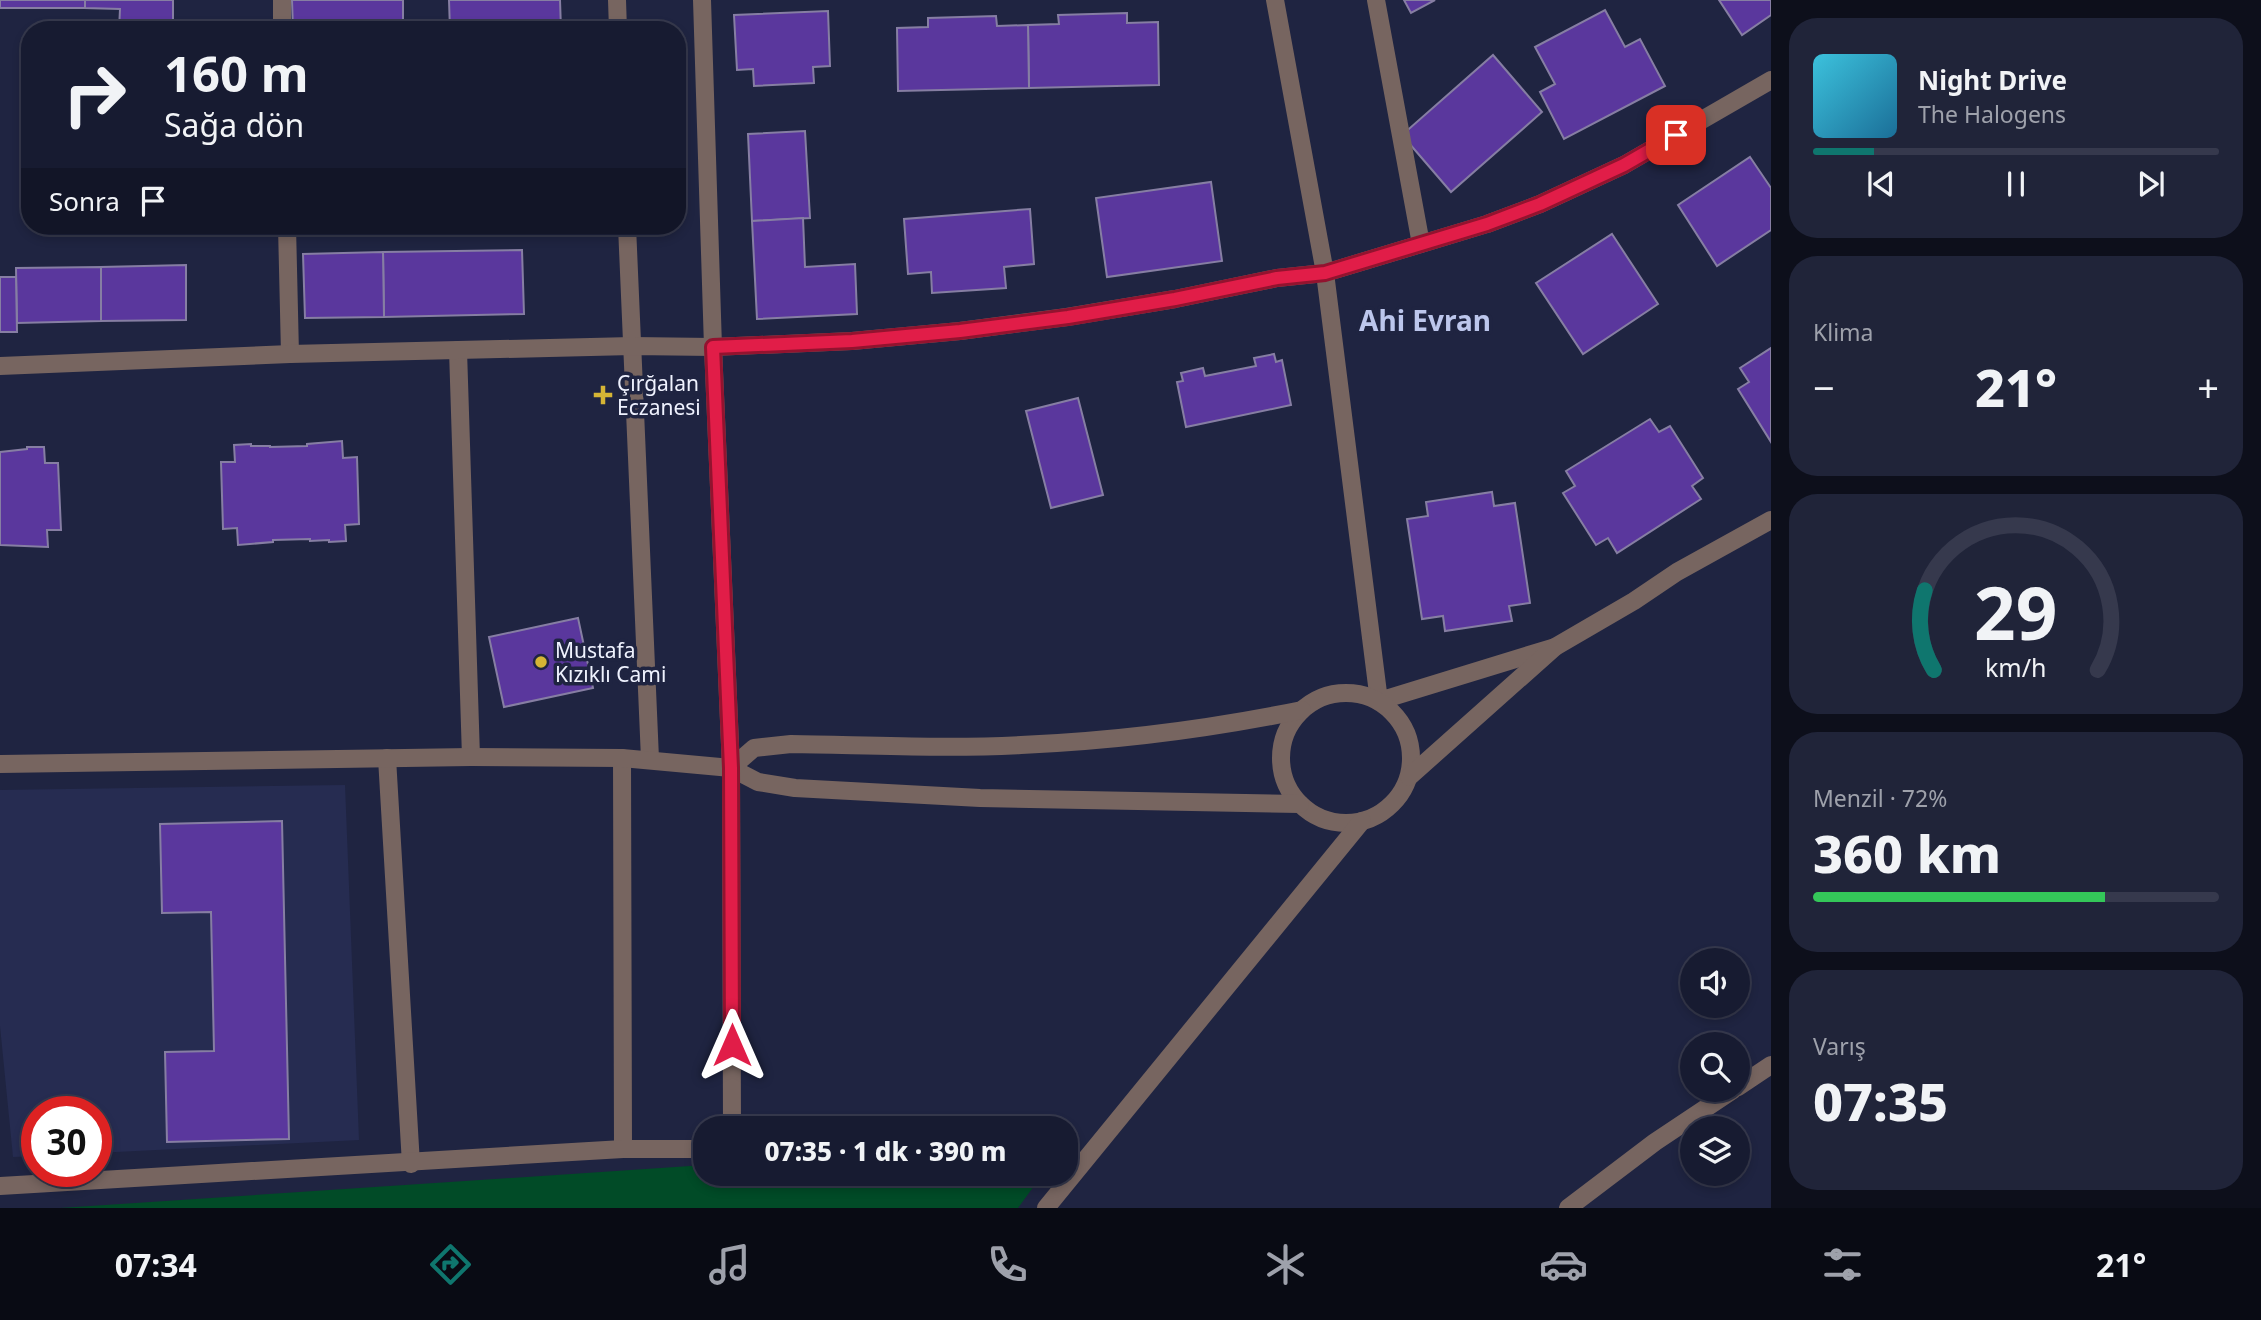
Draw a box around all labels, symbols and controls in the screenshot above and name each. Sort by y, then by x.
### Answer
text: 160 m [164,40,309,106]
icon: right [49,49,140,140]
text: Night Drive [1918,62,2067,98]
text: The Halogens [1918,98,2066,130]
text: Sağa dön [164,103,304,146]
pin [1646,105,1706,165]
icon: arrive [1657,116,1695,154]
icon: previous [1862,165,1900,203]
icon: pause [1997,165,2035,203]
icon: next [2132,165,2170,203]
icon: arrive [134,182,172,220]
text: Sonra [49,183,120,219]
district label: Ahi Evran [1359,301,1491,339]
text: Klima [1813,316,1874,348]
text: 21° [1975,351,2057,422]
text: − [1813,361,1835,413]
text: + [2197,361,2219,413]
place label: Çırğalan Eczanesi [617,369,701,421]
marker: Çırğalan Eczanesi [595,387,611,403]
text: 29 [1974,562,2058,661]
place label: Mustafa Kızıklı Cami [555,636,666,688]
text: km/h [1985,650,2047,684]
marker: Mustafa Kızıklı Cami [533,654,549,670]
text: Menzil · 72% [1813,782,1947,814]
text: 360 km [1813,817,2001,888]
map controls [1680,948,1750,1186]
button: sound [1680,948,1750,1018]
position arrow [695,1008,769,1082]
text: Varış [1813,1030,1866,1062]
button: search [1680,1032,1750,1102]
text: 07:35 [1813,1065,1948,1136]
speed limit sign: 30 [21,1096,112,1187]
button: layers [1680,1116,1750,1186]
text: 07:35 · 1 dk · 390 m [765,1133,1006,1169]
icon: directions [426,1240,475,1289]
icon: music [705,1240,754,1289]
icon: phone [983,1240,1032,1289]
icon: climate [1261,1240,1310,1289]
icon: car [1539,1240,1588,1289]
icon: filters [1818,1240,1867,1289]
text: 07:34 [115,1243,197,1286]
text: 21° [2096,1243,2146,1286]

